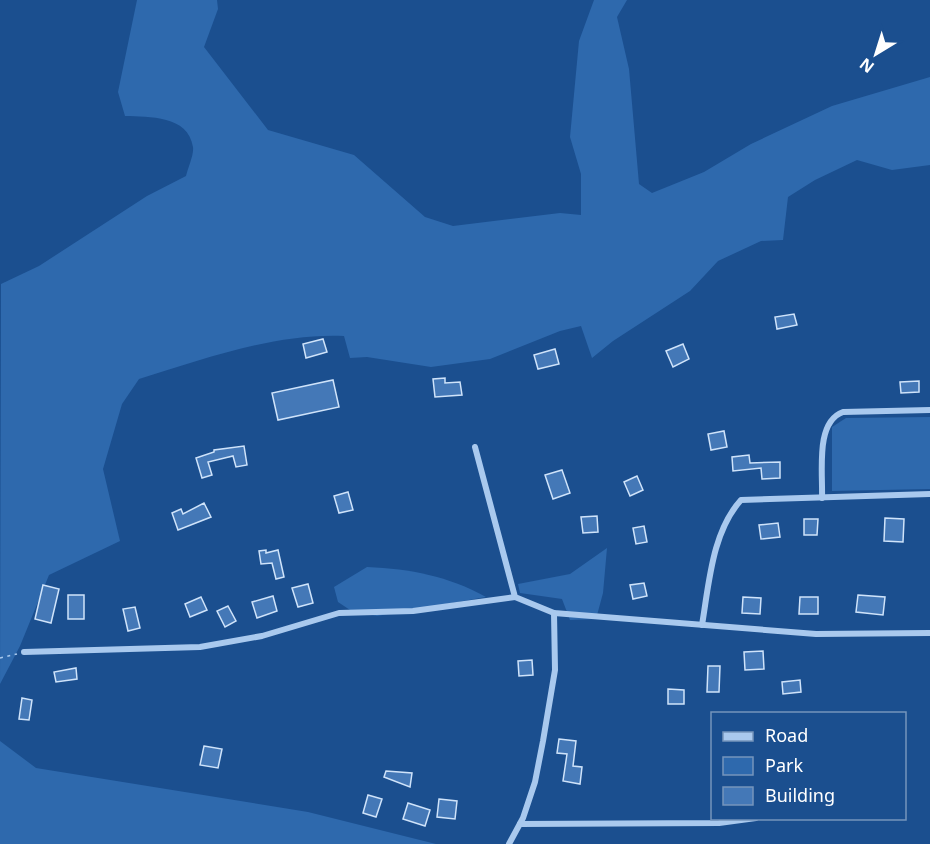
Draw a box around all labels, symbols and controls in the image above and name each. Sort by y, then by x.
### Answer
north arrow [846,24,906,84]
text: N [855,53,879,78]
legend [711,712,906,820]
text: Road [765,723,808,747]
text: Park [765,753,803,777]
text: Building [765,783,835,807]

